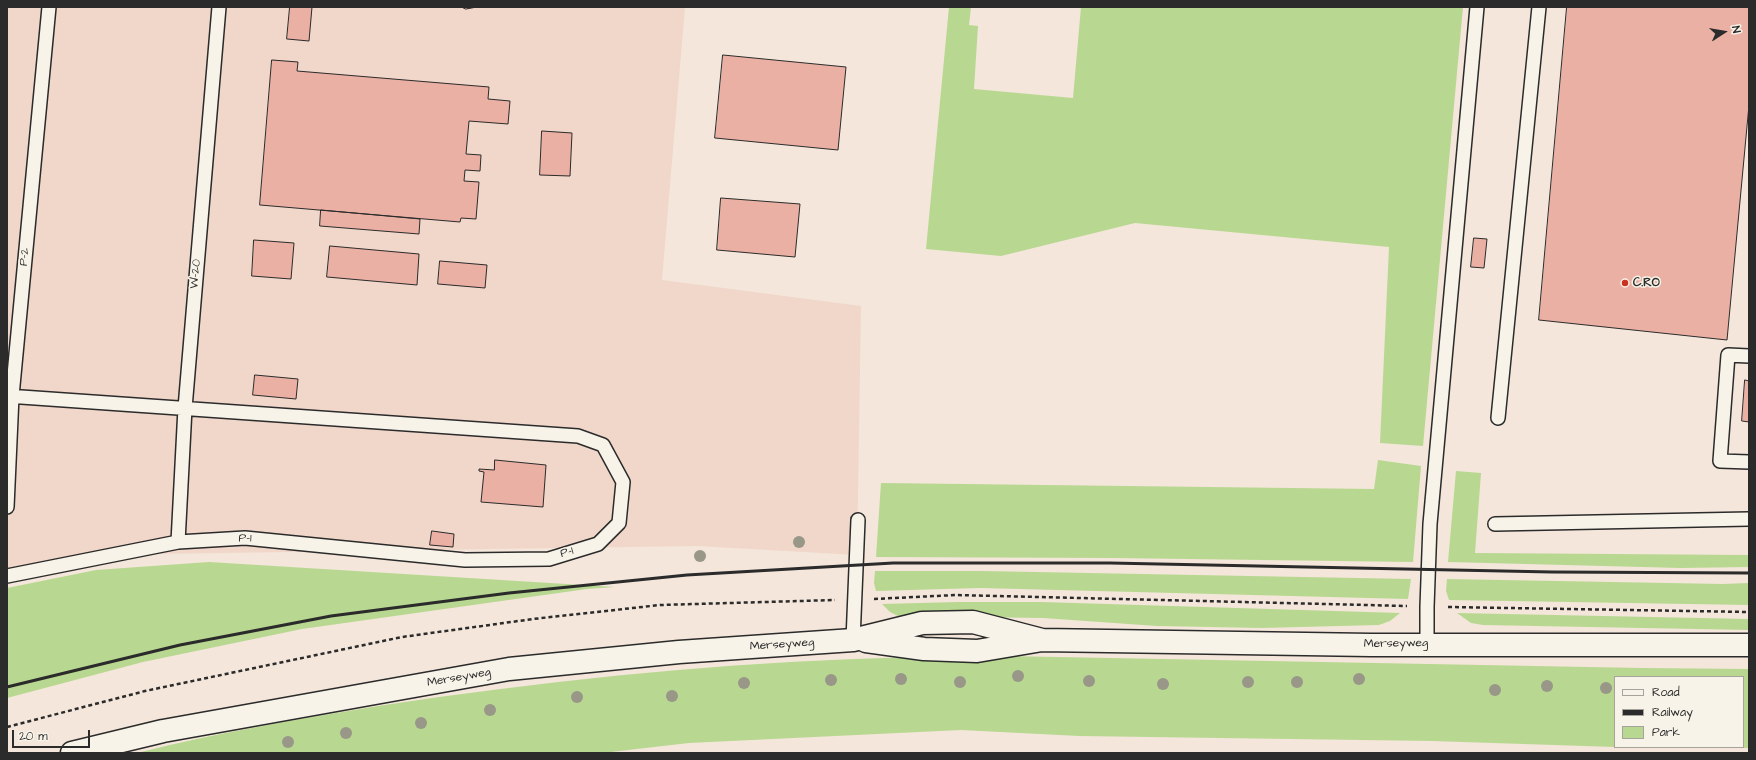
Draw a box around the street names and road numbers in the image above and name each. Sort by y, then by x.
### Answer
street label: P-2 [17,247,33,267]
street label: W-20 [188,259,204,289]
street label: P-1 [238,532,252,546]
street label: P-1 [559,544,575,562]
street label: Merseyweg [749,636,815,654]
street label: Merseyweg [1364,636,1428,652]
street label: Merseyweg [426,665,492,691]

